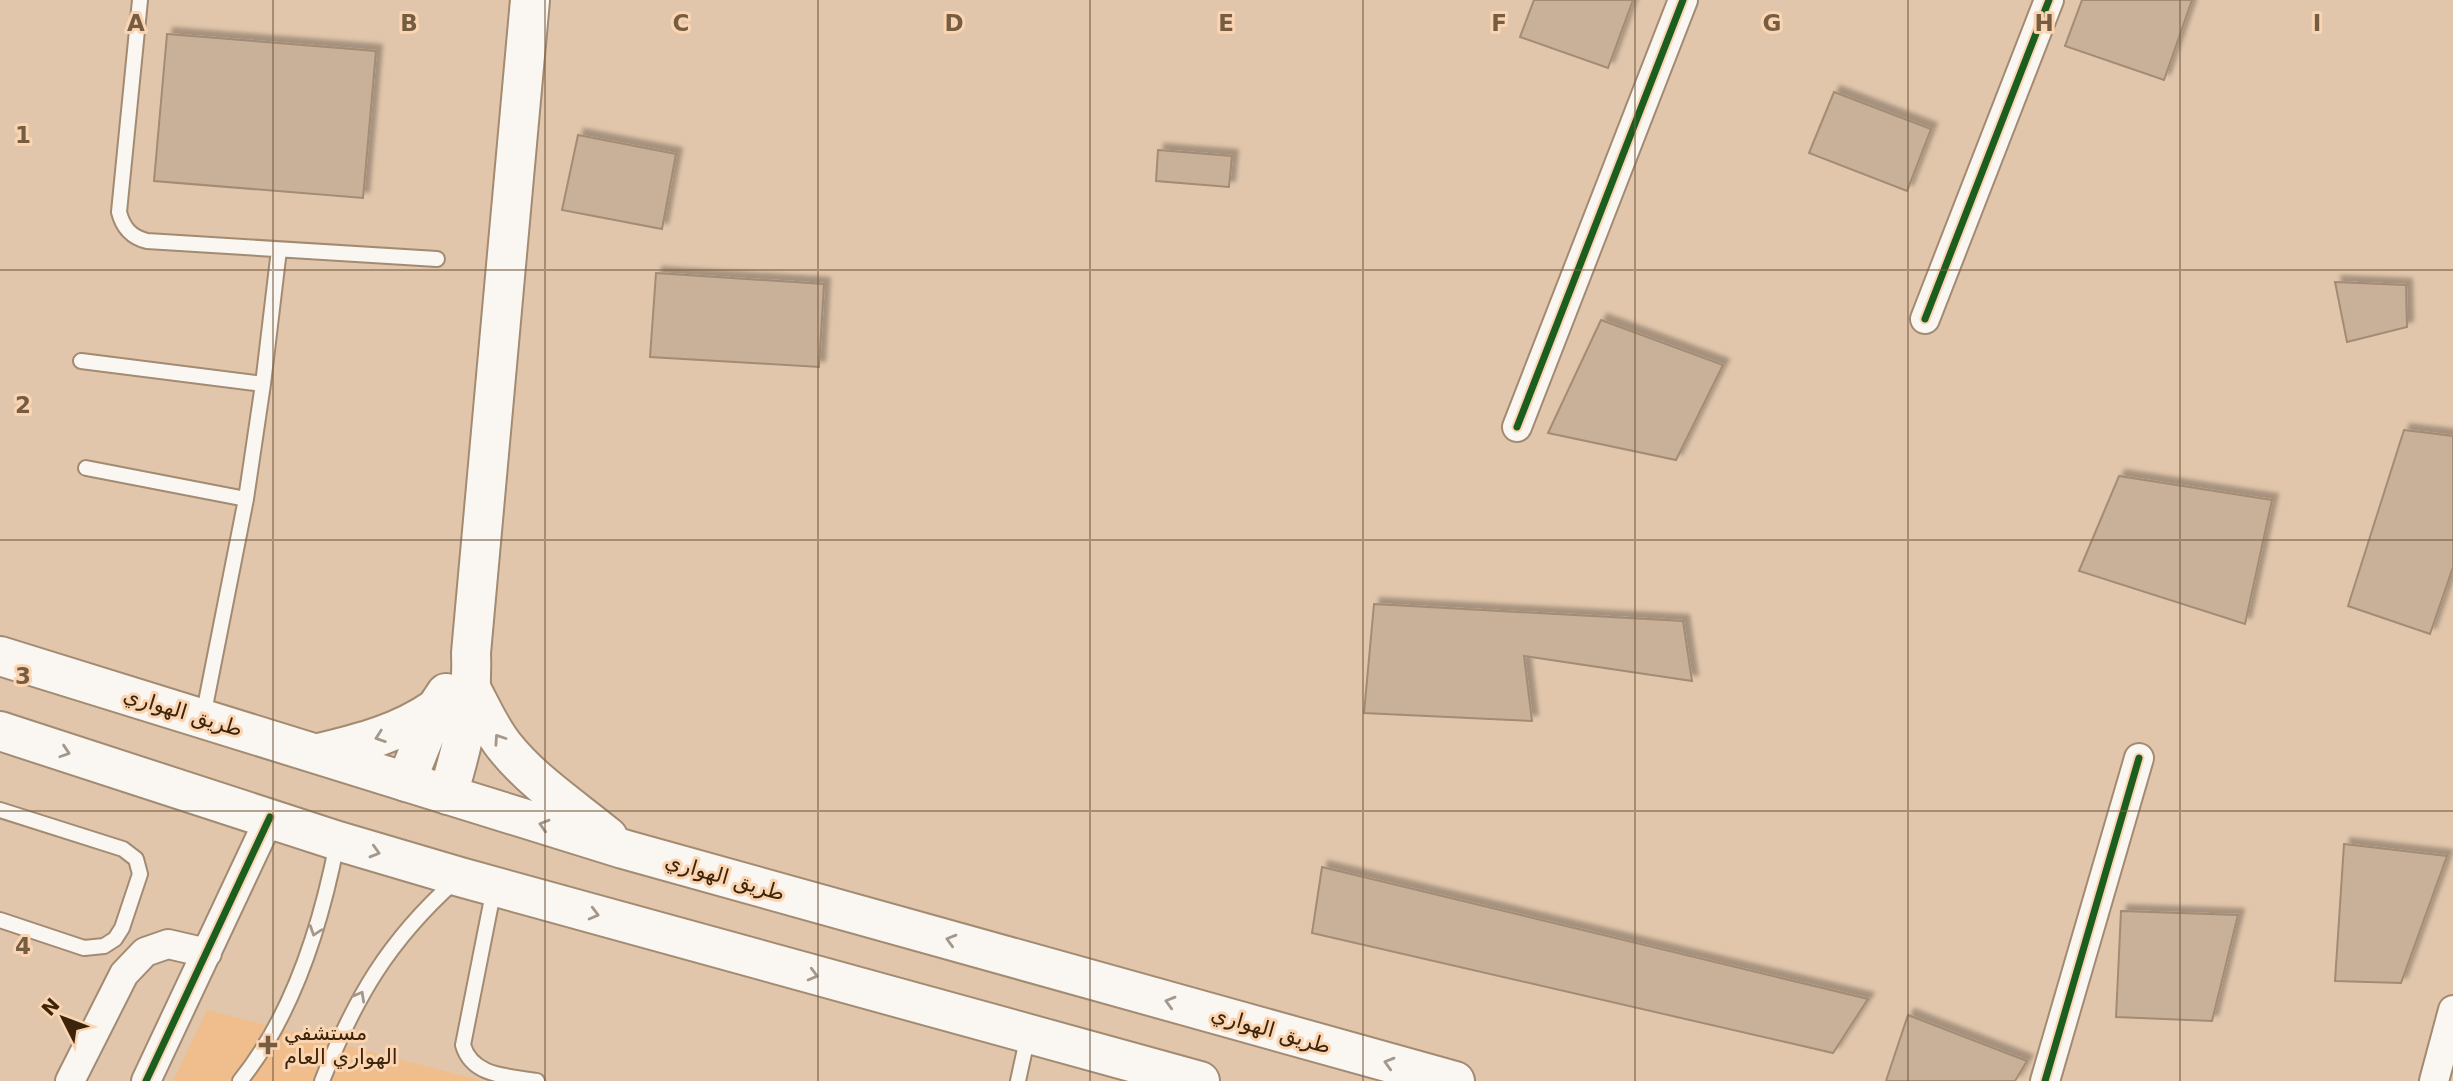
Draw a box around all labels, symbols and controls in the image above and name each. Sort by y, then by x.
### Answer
text: A [127,10,145,36]
text: B [400,10,418,36]
text: C [673,10,689,36]
text: D [944,10,964,36]
text: E [1218,10,1234,36]
text: F [1491,10,1507,36]
text: G [1763,10,1781,36]
text: H [2034,10,2054,36]
text: I [2313,10,2321,36]
text: 1 [15,122,31,148]
text: 2 [15,392,31,418]
text: 3 [15,663,31,689]
street label: طريق الهواري [120,682,246,742]
one-way arrow [374,729,386,743]
one-way arrow [495,734,508,747]
one-way arrow [58,744,71,758]
one-way arrow [538,818,550,833]
one-way arrow [369,844,381,858]
street label: طريق الهواري [662,848,788,906]
one-way arrow [587,906,599,920]
one-way arrow [309,924,323,937]
text: 4 [15,933,31,959]
one-way arrow [945,934,957,949]
one-way arrow [807,966,819,981]
north arrow [28,983,98,1053]
one-way arrow [352,991,365,1004]
text: N [37,993,64,1020]
one-way arrow [1164,995,1176,1010]
street label: طريق الهواري [1208,1001,1334,1059]
place label: مستشفي الهواري العام [284,1021,398,1069]
marker: مستشفي الهواري العام [258,1035,278,1055]
one-way arrow [1384,1056,1396,1071]

